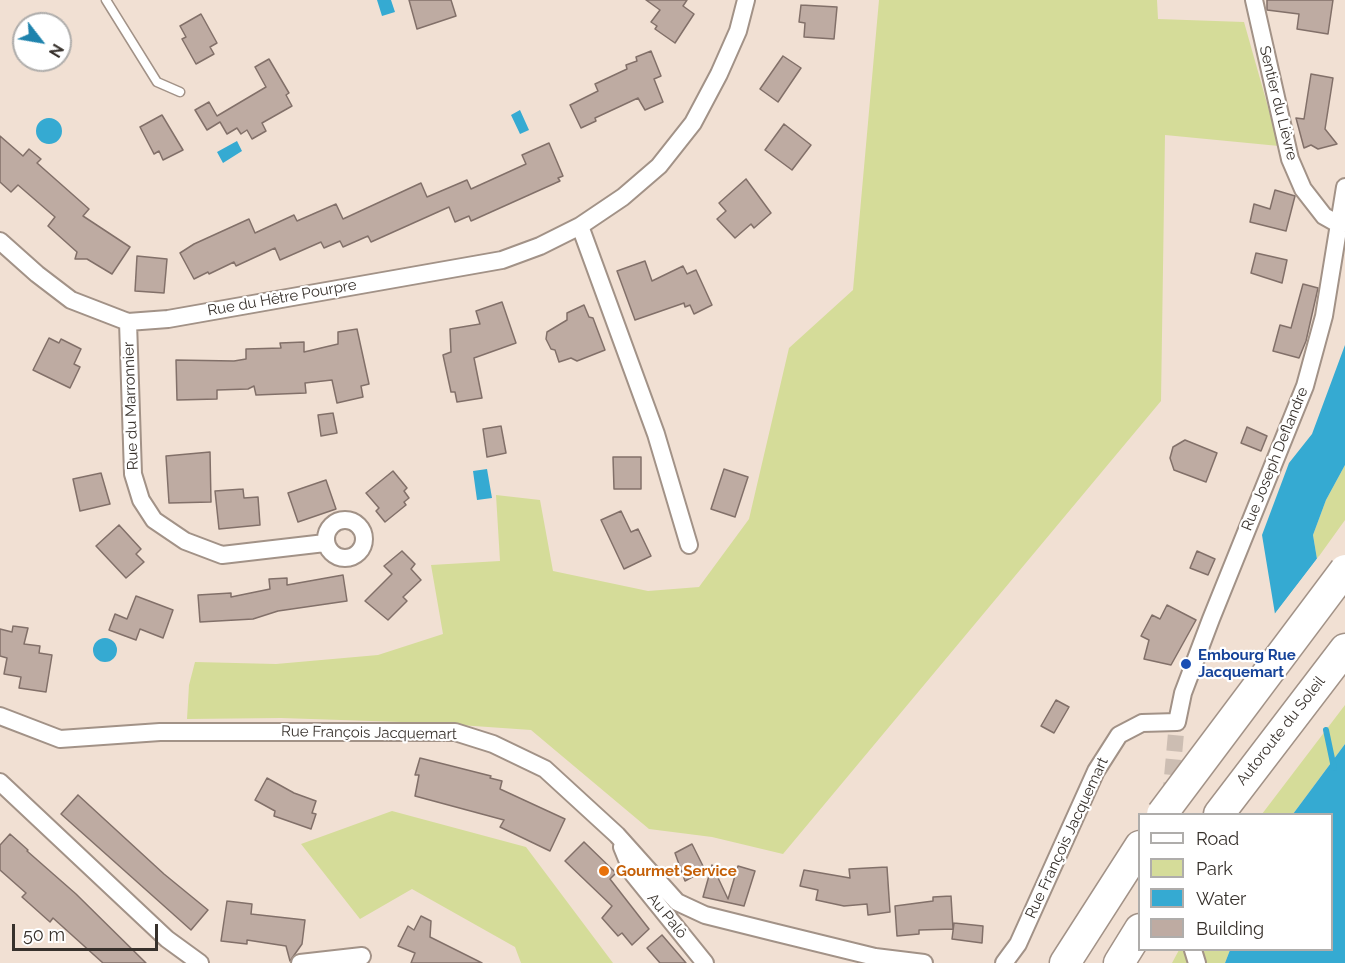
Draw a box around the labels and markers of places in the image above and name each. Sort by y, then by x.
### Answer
place label: Embourg Rue Jacquemart [1198,646,1296,681]
marker: Embourg Rue Jacquemart [1179,657,1193,671]
place label: Gourmet Service [616,862,737,880]
marker: Gourmet Service [597,864,611,878]

